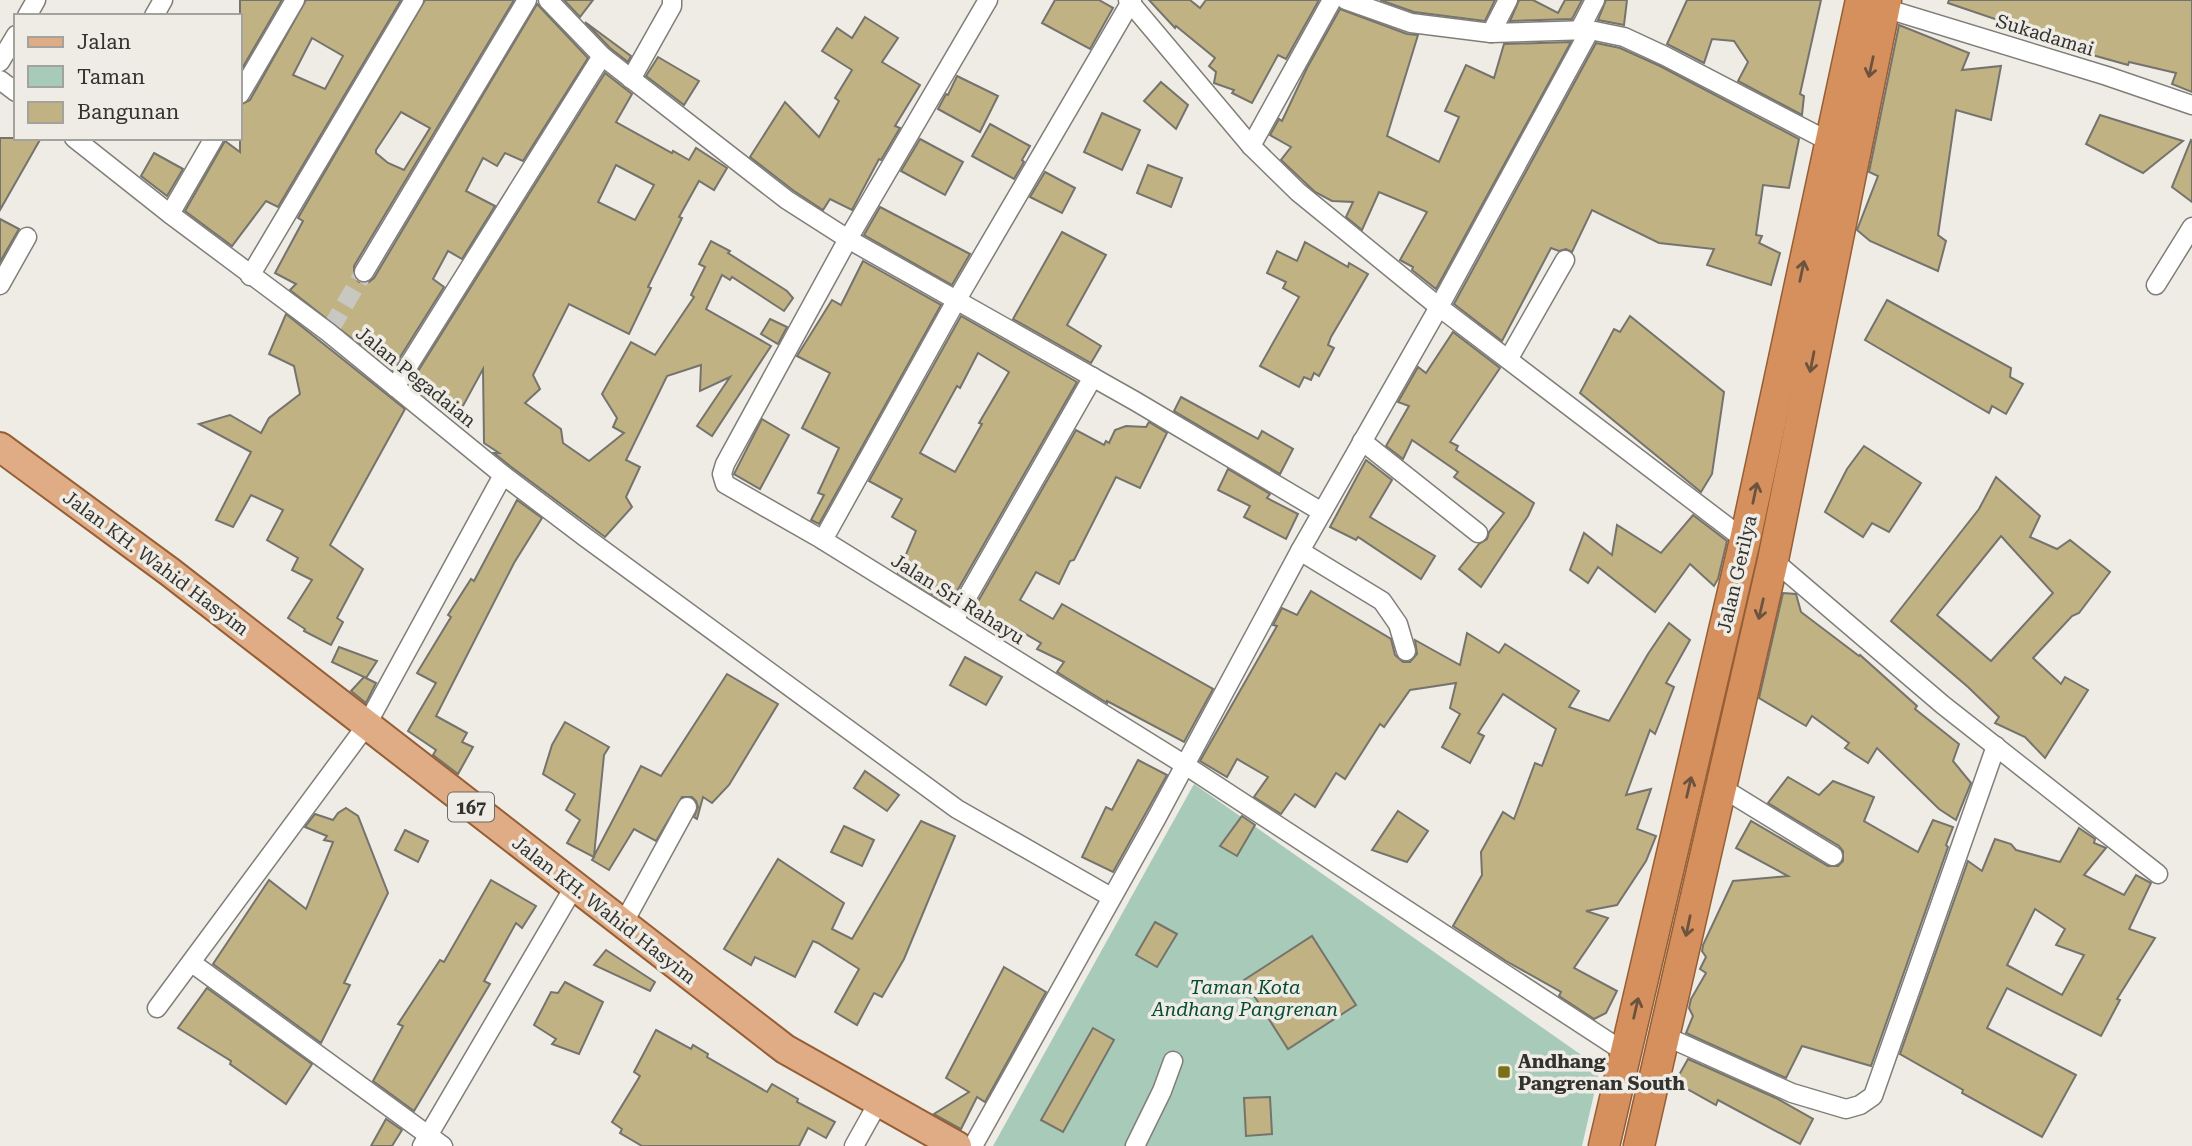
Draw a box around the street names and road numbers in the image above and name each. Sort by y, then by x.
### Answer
street label: Sukadamai [1993,9,2097,61]
street label: Jalan Pegadaian [351,322,481,432]
street label: Jalan KH. Wahid Hasyim [59,486,253,640]
street label: Jalan Gerilya [1712,512,1762,635]
street label: Jalan Sri Rahayu [887,549,1029,649]
road number: 167 [448,792,494,822]
street label: Jalan KH. Wahid Hasyim [508,831,700,989]

